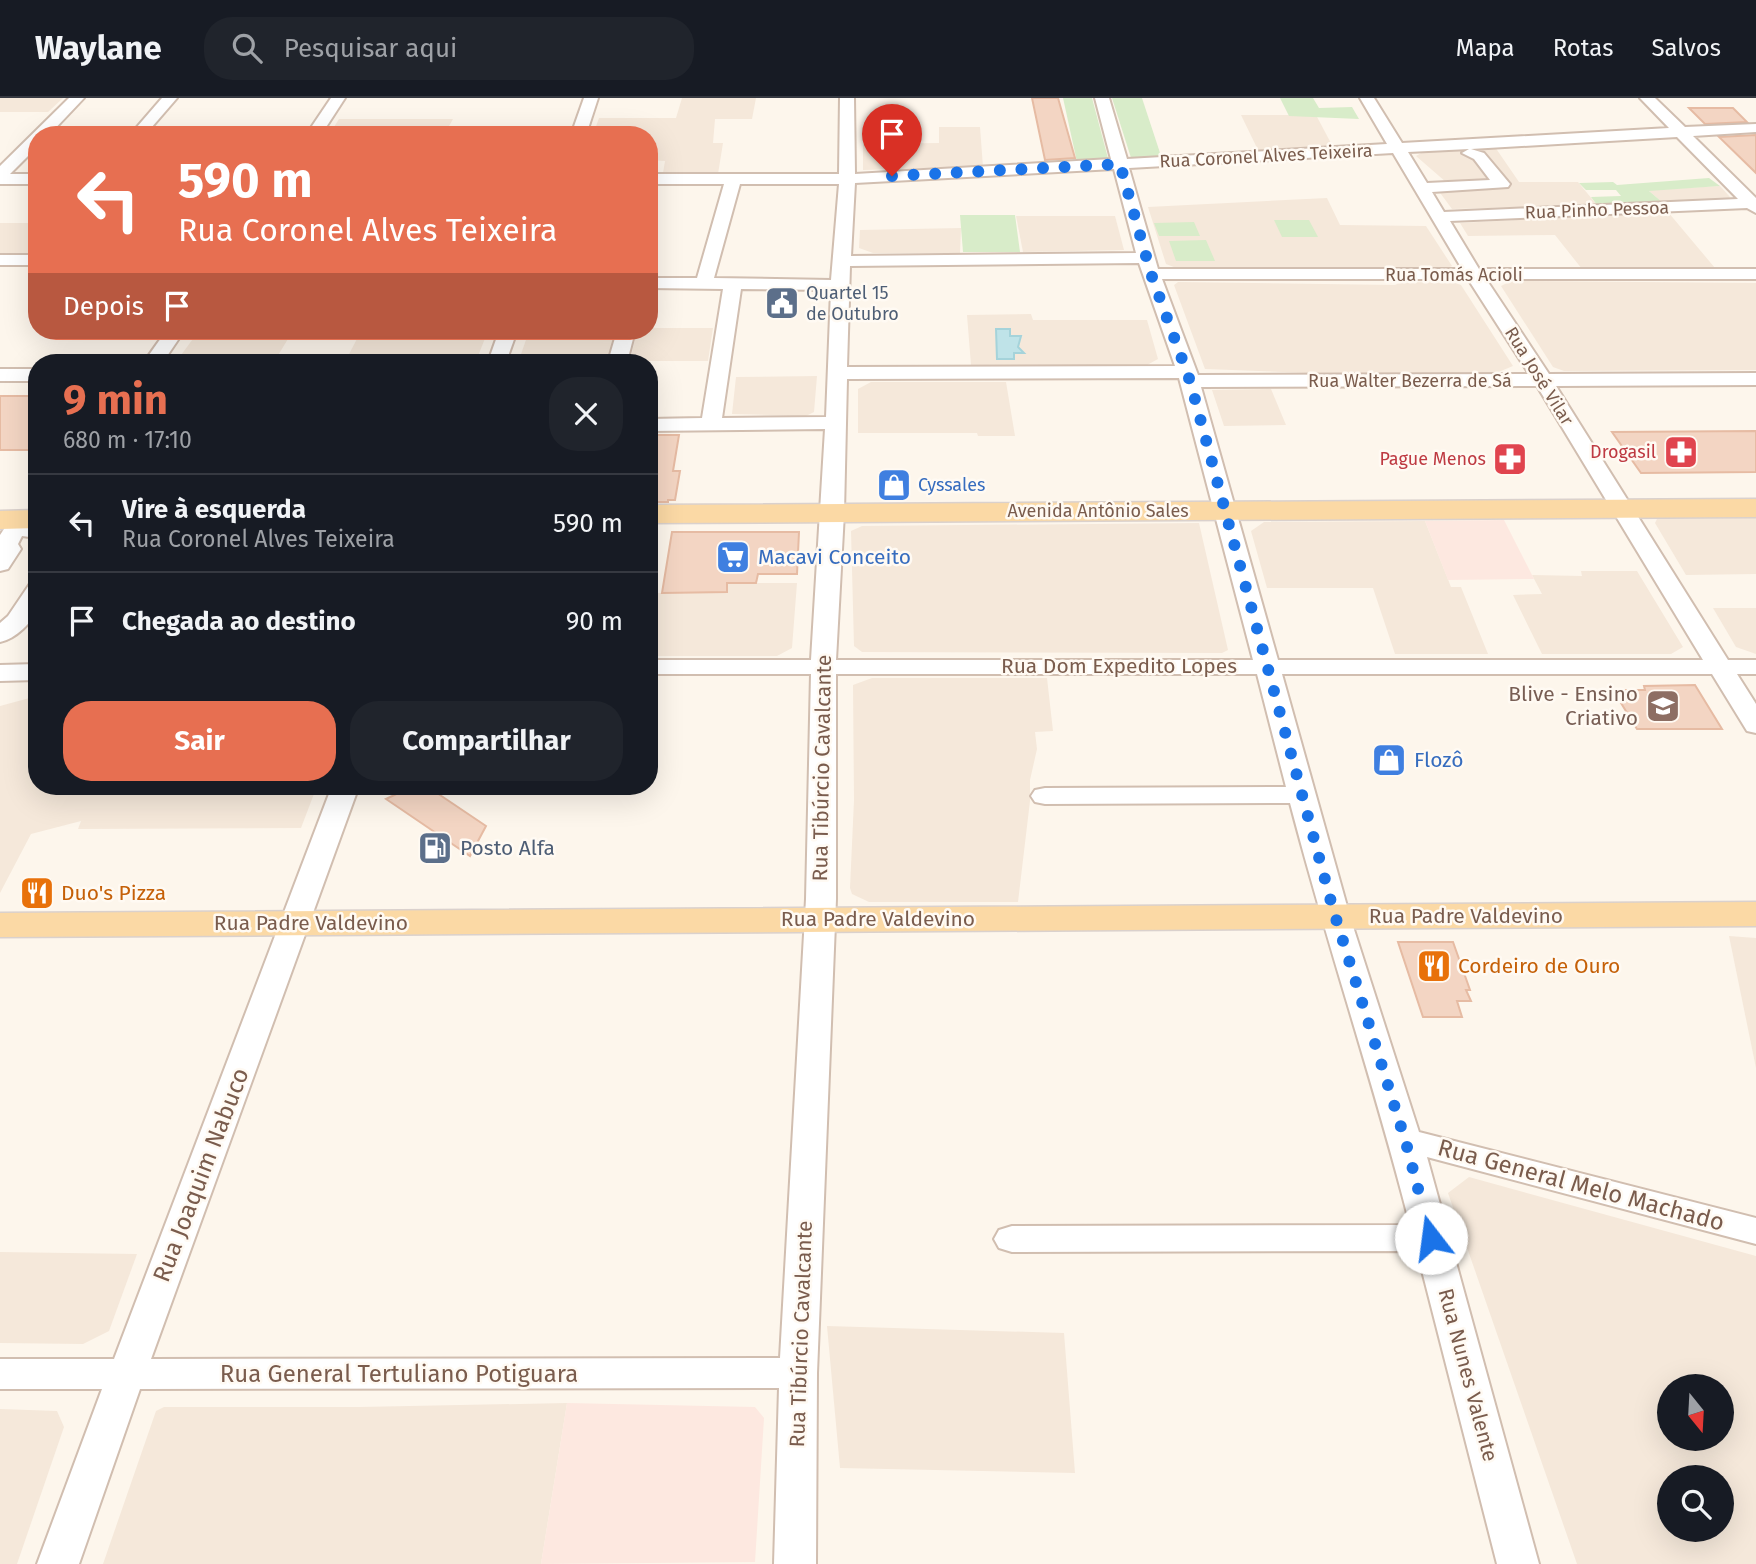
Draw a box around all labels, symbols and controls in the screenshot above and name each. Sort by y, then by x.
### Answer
search box [204,17,694,80]
text: Waylane [35,28,162,68]
icon: search [228,29,266,67]
text: Pesquisar aqui [284,33,457,64]
text: Mapa [1456,34,1515,62]
text: Rotas [1553,34,1613,62]
text: Salvos [1651,34,1721,62]
pin [862,104,922,176]
icon: arrive [873,115,911,153]
street label: Rua Coronel Alves Teixeira [1159,139,1373,173]
text: 590 m [178,151,313,210]
icon: left [63,154,154,245]
street label: Rua Pinho Pessoa [1524,196,1670,224]
text: Rua Coronel Alves Teixeira [178,211,557,249]
street label: Rua Tomás Acioli [1385,264,1523,286]
place label: Quartel 15 de Outubro [806,282,899,325]
public building icon: Quartel 15 de Outubro [763,284,801,322]
icon: arrive [158,287,196,325]
text: Depois [63,291,144,322]
street label: Rua José Vilar [1500,323,1578,429]
street label: Rua Walter Bezerra de Sá [1308,370,1512,392]
text: 9 min [63,375,168,425]
button: close [549,377,623,451]
text: 680 m · 17:10 [63,426,192,454]
pharmacy icon: Drogasil [1662,433,1700,471]
pharmacy icon: Pague Menos [1491,440,1529,478]
place label: Drogasil [1590,441,1656,463]
place label: Pague Menos [1379,448,1486,470]
shop icon: Cyssales [875,466,913,504]
place label: Cyssales [918,474,985,496]
text: Vire à esquerda [122,494,306,525]
street label: Avenida Antônio Sales [1007,500,1189,522]
icon: left [63,504,101,542]
text: 590 m [553,508,623,539]
text: Rua Coronel Alves Teixeira [122,525,395,553]
supermarket icon: Macavi Conceito [714,538,752,576]
place label: Macavi Conceito [758,544,911,570]
icon: arrive [63,602,101,640]
text: Chegada ao destino [122,606,356,637]
text: 90 m [566,606,623,637]
street label: Rua Dom Expedito Lopes [1001,653,1237,679]
street label: Rua Tibúrcio Cavalcante [807,654,837,882]
place label: Blive - Ensino Criativo [1508,681,1638,731]
school or university icon: Blive - Ensino Criativo [1644,687,1682,725]
button: Sair [63,701,336,781]
button: Compartilhar [350,701,623,781]
shop icon: Flozô [1370,741,1408,779]
place label: Flozô [1414,747,1464,773]
fuel station icon: Posto Alfa [416,829,454,867]
place label: Posto Alfa [460,835,555,861]
restaurant icon: Duo's Pizza [18,874,56,912]
place label: Duo's Pizza [61,880,166,906]
street label: Rua Padre Valdevino [1369,903,1563,929]
street label: Rua Padre Valdevino [781,906,975,932]
street label: Rua Padre Valdevino [214,910,408,936]
restaurant icon: Cordeiro de Ouro [1415,947,1453,985]
place label: Cordeiro de Ouro [1458,953,1620,979]
street label: Rua Joaquim Nabuco [147,1064,255,1286]
street label: Rua General Melo Machado [1435,1133,1727,1237]
position arrow [1394,1201,1468,1275]
street label: Rua Tibúrcio Cavalcante [784,1220,818,1448]
street label: Rua Nunes Valente [1432,1286,1504,1464]
street label: Rua General Tertuliano Potiguara [220,1360,578,1388]
north arrow [1657,1374,1734,1451]
map controls [1657,1374,1734,1542]
button: search [1657,1465,1734,1542]

